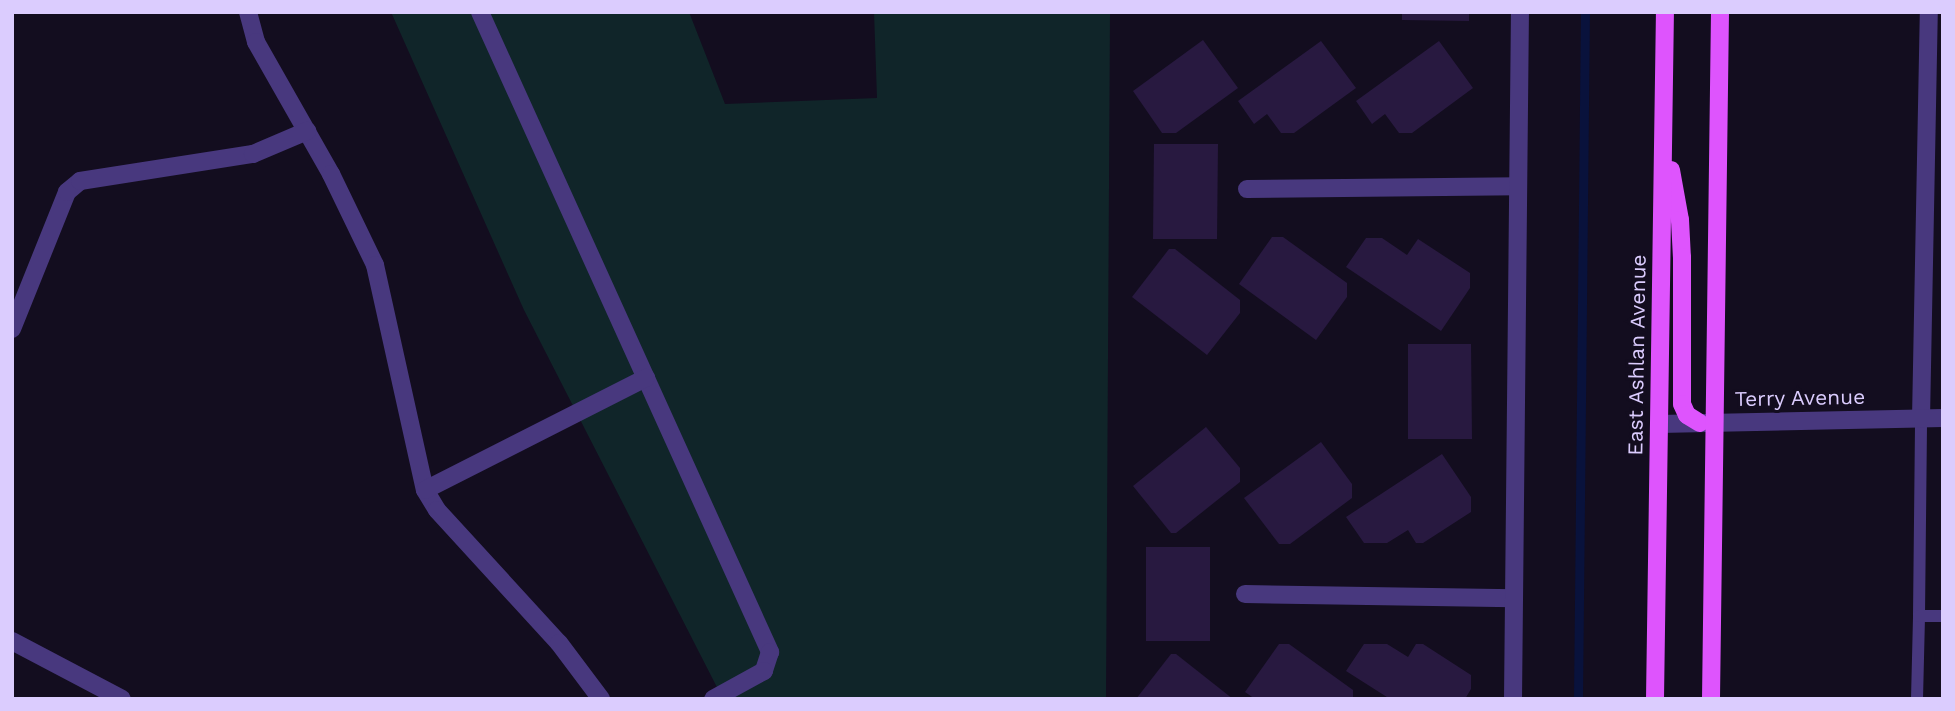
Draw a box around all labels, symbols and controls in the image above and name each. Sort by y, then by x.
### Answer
street label: East Ashlan Avenue [1623,253,1651,457]
street label: Terry Avenue [1734,384,1866,412]

